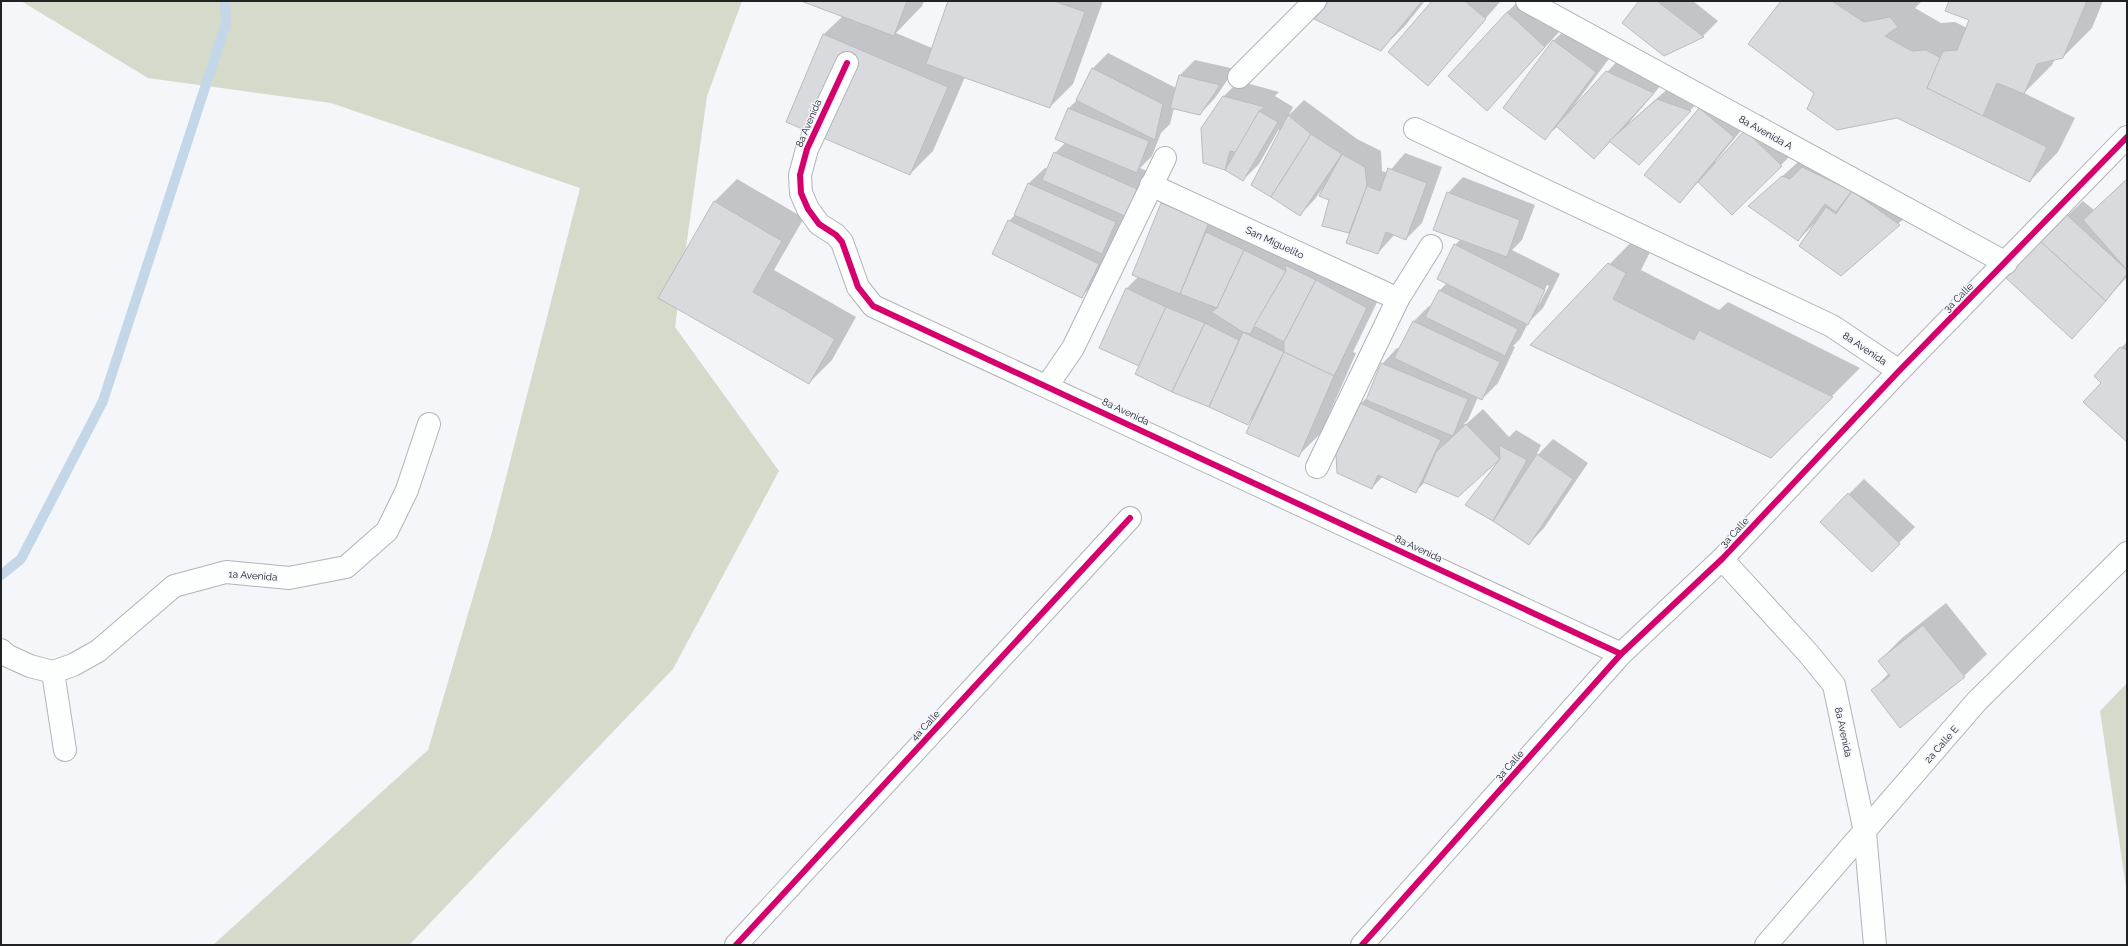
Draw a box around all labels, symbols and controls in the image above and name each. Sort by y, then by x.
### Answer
street label: 8a Avenida [793,98,823,149]
street label: 8a Avenida A [1737,113,1795,152]
street label: San Miguelito [1244,224,1306,261]
street label: 3a Calle [1941,280,1975,314]
street label: 8a Avenida [1841,330,1889,367]
street label: 8a Avenida [1100,396,1151,427]
street label: 3a Calle [1718,515,1751,550]
street label: 8a Avenida [1393,533,1444,564]
street label: 1a Avenida [228,568,278,583]
street label: 8a Avenida [1833,706,1854,758]
street label: 4a Calle [909,708,942,743]
street label: 2a Calle E [1922,724,1960,765]
street label: 3a Calle [1493,748,1526,783]

